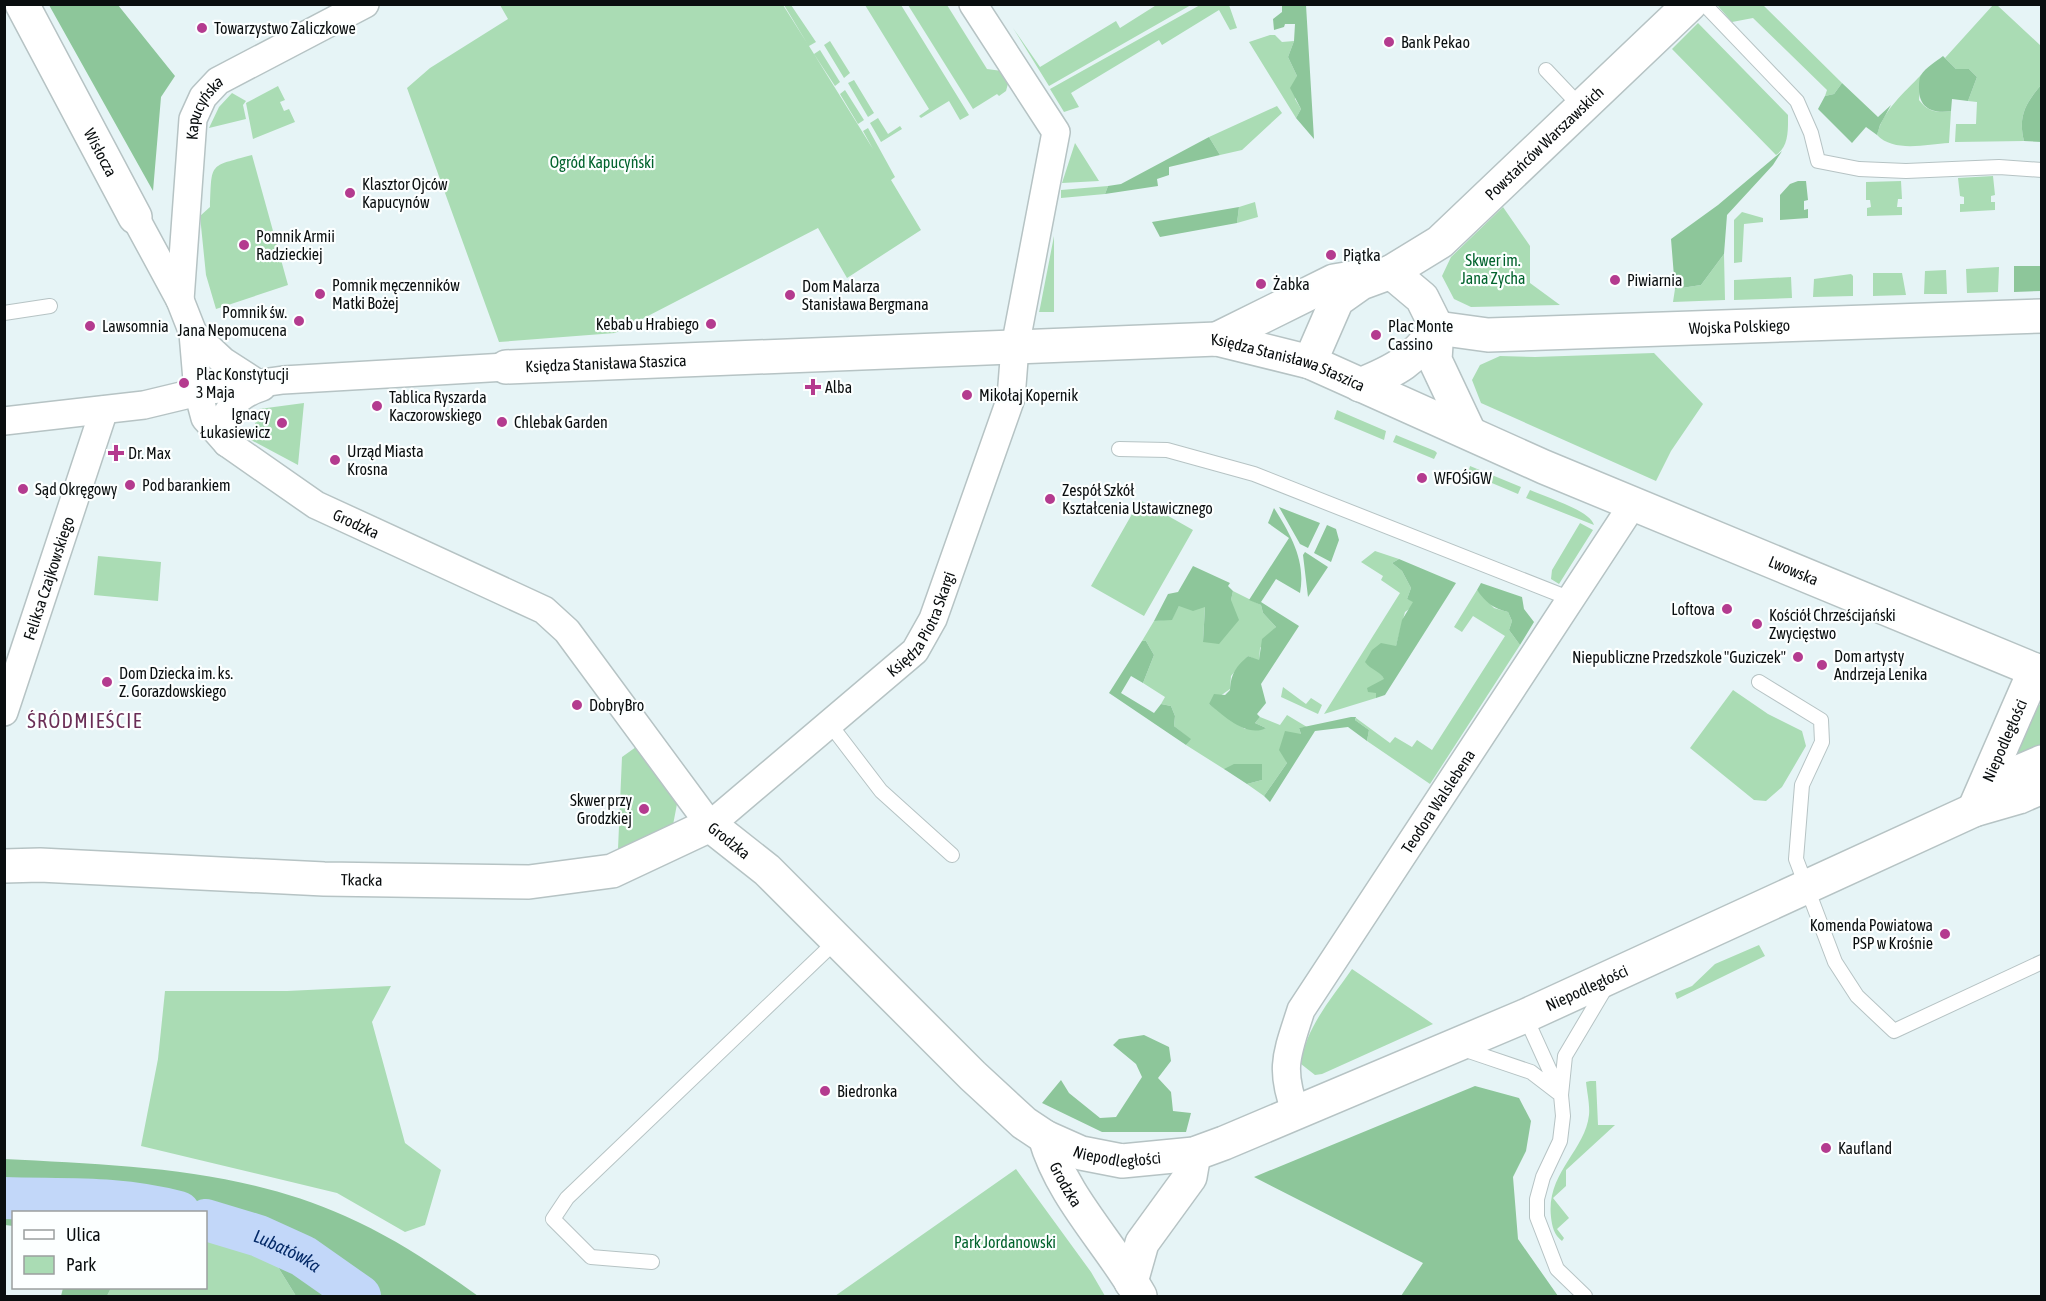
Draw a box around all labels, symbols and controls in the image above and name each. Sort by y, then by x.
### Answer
place label: Towarzystwo Zaliczkowe [214,19,356,38]
marker: Towarzystwo Zaliczkowe [195,21,209,35]
place label: Bank Pekao [1401,33,1470,51]
marker: Bank Pekao [1382,35,1396,49]
street label: Kapucyńska [183,71,226,140]
street label: Powstańców Warszawskich [1481,83,1607,203]
street label: Wisłocza [81,125,121,179]
park label: Ogród Kapucyński [550,153,654,172]
place label: Klasztor Ojców Kapucynów [362,175,448,212]
marker: Klasztor Ojców Kapucynów [343,186,357,200]
place label: Pomnik Armii Radzieckiej [256,227,335,264]
marker: Pomnik Armii Radzieckiej [237,238,251,252]
place label: Piątka [1343,246,1381,265]
marker: Piątka [1324,248,1338,262]
park label: Skwer im. Jana Zycha [1461,251,1525,288]
place label: Piwiarnia [1627,271,1682,289]
marker: Piwiarnia [1608,273,1622,287]
place label: Żabka [1273,275,1310,293]
place label: Pomnik męczenników Matki Bożej [332,276,460,313]
place label: Dom Malarza Stanisława Bergmana [802,277,929,314]
marker: Żabka [1254,277,1268,291]
marker: Pomnik męczenników Matki Bożej [313,287,327,301]
marker: Dom Malarza Stanisława Bergmana [783,288,797,302]
place label: Pomnik św. Jana Nepomucena [178,303,287,340]
marker: Pomnik św. Jana Nepomucena [292,314,306,328]
place label: Kebab u Hrabiego [596,315,699,334]
street label: Wojska Polskiego [1688,316,1790,338]
place label: Lawsomnia [102,317,169,335]
marker: Kebab u Hrabiego [704,317,718,331]
place label: Plac Monte Cassino [1388,317,1453,353]
marker: Lawsomnia [83,319,97,333]
marker: Plac Monte Cassino [1369,328,1383,342]
street label: Księdza Stanisława Staszica [1210,330,1368,394]
street label: Księdza Stanisława Staszica [525,351,687,376]
place label: Plac Konstytucji 3 Maja [196,365,289,402]
marker: Plac Konstytucji 3 Maja [177,376,191,390]
place label: Alba [825,378,852,396]
marker: Alba [806,380,820,394]
place label: Mikołaj Kopernik [979,386,1078,405]
place label: Tablica Ryszarda Kaczorowskiego [389,388,487,425]
marker: Mikołaj Kopernik [960,388,974,402]
marker: Tablica Ryszarda Kaczorowskiego [370,399,384,413]
place label: Ignacy Łukasiewicz [200,405,270,441]
place label: Chlebak Garden [514,413,608,431]
marker: Chlebak Garden [495,415,509,429]
marker: Ignacy Łukasiewicz [275,416,289,430]
place label: Urząd Miasta Krosna [347,442,424,478]
place label: Dr. Max [128,444,171,462]
marker: Dr. Max [109,446,123,460]
marker: Urząd Miasta Krosna [328,453,342,467]
place label: WFOŚiGW [1434,469,1492,487]
marker: WFOŚiGW [1415,471,1429,485]
place label: Pod barankiem [142,476,231,494]
marker: Pod barankiem [123,478,137,492]
place label: Sąd Okręgowy [35,480,118,499]
place label: Zespół Szkół Kształcenia Ustawicznego [1062,481,1213,518]
marker: Sąd Okręgowy [16,482,30,496]
marker: Zespół Szkół Kształcenia Ustawicznego [1043,492,1057,506]
street label: Grodzka [330,505,382,542]
street label: Feliksa Czajkowskiego [20,514,77,642]
street label: Lwowska [1766,552,1821,589]
street label: Księdza Piotra Skargi [883,569,958,680]
place label: Loftova [1671,600,1715,618]
marker: Loftova [1720,602,1734,616]
place label: Kościół Chrześcijański Zwycięstwo [1769,606,1896,643]
marker: Kościół Chrześcijański Zwycięstwo [1750,617,1764,631]
place label: Dom artysty Andrzeja Lenika [1834,647,1927,684]
place label: Niepubliczne Przedszkole "Guziczek" [1572,648,1786,667]
marker: Niepubliczne Przedszkole "Guziczek" [1791,650,1805,664]
marker: Dom artysty Andrzeja Lenika [1815,658,1829,672]
place label: Dom Dziecka im. ks. Z. Gorazdowskiego [119,664,233,701]
marker: Dom Dziecka im. ks. Z. Gorazdowskiego [100,675,114,689]
place label: DobryBro [589,696,644,715]
street label: Niepodległości [1978,696,2030,784]
marker: DobryBro [570,698,584,712]
district label: ŚRÓDMIEŚCIE [27,709,143,732]
street label: Teodora Walslebena [1398,746,1478,856]
place label: Skwer przy Grodzkiej [570,791,632,828]
marker: Skwer przy Grodzkiej [637,802,651,816]
street label: Grodzka [705,818,754,862]
street label: Tkacka [341,870,383,889]
place label: Komenda Powiatowa PSP w Krośnie [1810,916,1933,952]
marker: Komenda Powiatowa PSP w Krośnie [1938,927,1952,941]
street label: Niepodległości [1543,961,1631,1014]
place label: Biedronka [837,1082,898,1100]
marker: Biedronka [818,1084,832,1098]
place label: Kaufland [1838,1139,1892,1157]
marker: Kaufland [1819,1141,1833,1155]
street label: Niepodległości [1071,1142,1162,1170]
street label: Grodzka [1046,1159,1086,1210]
legend [12,1211,207,1289]
text: Ulica [66,1224,101,1245]
water label: Lubatówka [252,1225,326,1276]
park label: Park Jordanowski [954,1233,1056,1251]
text: Park [66,1254,96,1275]

